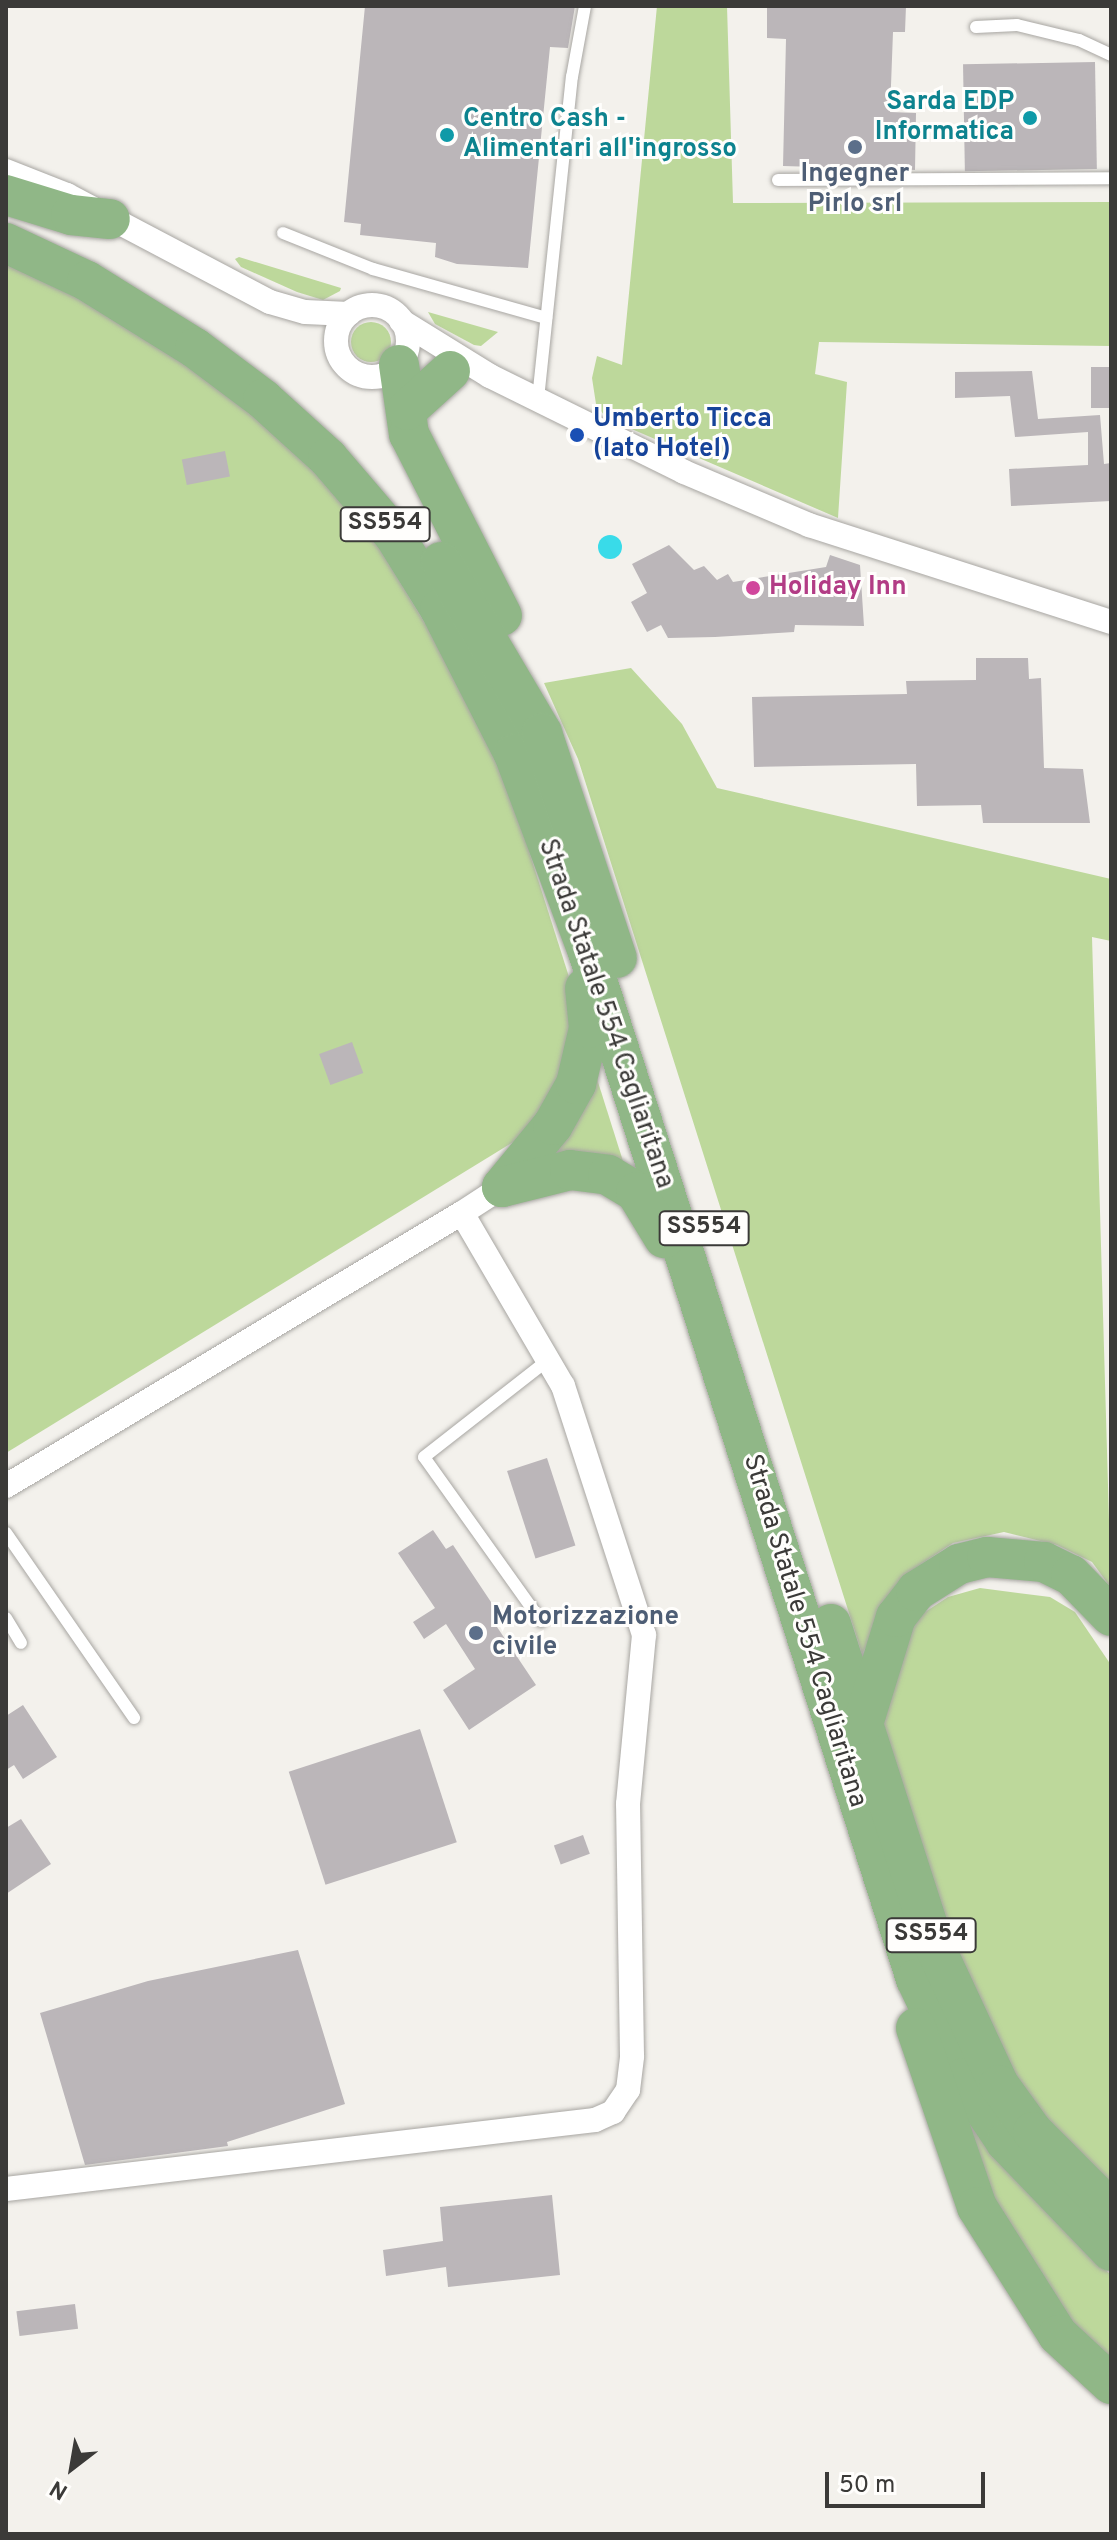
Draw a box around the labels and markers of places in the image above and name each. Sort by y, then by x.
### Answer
place label: Sarda EDP Informatica [875,87,1014,148]
place label: Centro Cash - Alimentari all'ingrosso [463,104,737,166]
marker: Sarda EDP Informatica [1021,109,1039,127]
marker: Centro Cash - Alimentari all'ingrosso [438,126,456,144]
marker: Ingegner Pirlo srl [846,138,864,156]
place label: Ingegner Pirlo srl [801,159,909,220]
place label: Umberto Ticca (lato Hotel) [593,404,772,466]
marker: Umberto Ticca (lato Hotel) [568,426,586,444]
place label: Holiday Inn [769,572,907,604]
marker: Holiday Inn [744,579,762,597]
place label: Motorizzazione civile [492,1602,679,1664]
marker: Motorizzazione civile [467,1624,485,1642]

